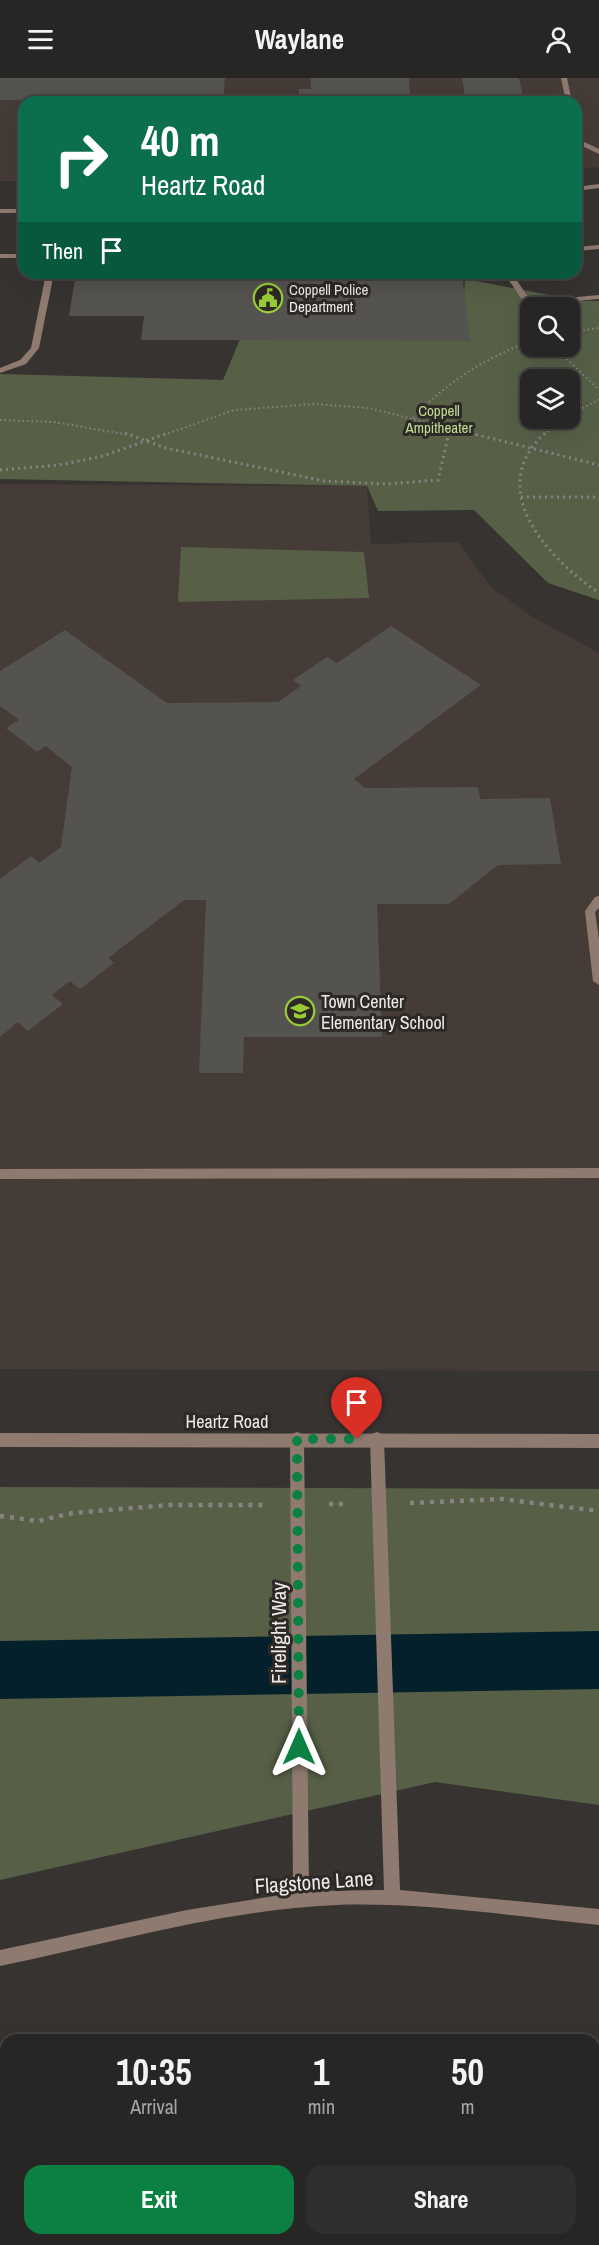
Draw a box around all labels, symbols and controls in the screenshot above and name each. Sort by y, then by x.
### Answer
text: Waylane [255,21,344,57]
icon: menu [24,23,57,56]
icon: person [542,23,575,56]
text: 40 m [141,113,220,169]
icon: right [42,120,120,198]
text: Heartz Road [141,167,265,203]
icon: arrive [95,234,128,267]
text: Then [42,236,83,266]
place label: Coppell Police Department [289,279,368,317]
public building icon: Coppell Police Department [252,282,284,314]
map controls [520,297,580,429]
button: search [520,297,580,357]
button: layers [520,369,580,429]
park label: Coppell Ampitheater [404,400,473,438]
place label: Town Center Elementary School [321,989,445,1035]
school or university icon: Town Center Elementary School [284,995,316,1027]
pin [331,1377,382,1439]
icon: arrive [340,1386,373,1419]
street label: Heartz Road [186,1409,268,1434]
street label: Firelight Way [264,1582,293,1684]
position arrow [267,1715,331,1779]
street label: Flagstone Lane [254,1863,374,1901]
text: 10:35 [116,2048,192,2096]
text: 1 [313,2048,330,2096]
text: 50 [451,2048,484,2096]
text: Arrival [130,2093,178,2120]
text: min [308,2093,335,2120]
text: m [461,2093,474,2120]
button: Exit [24,2165,294,2234]
button: Share [306,2165,576,2234]

